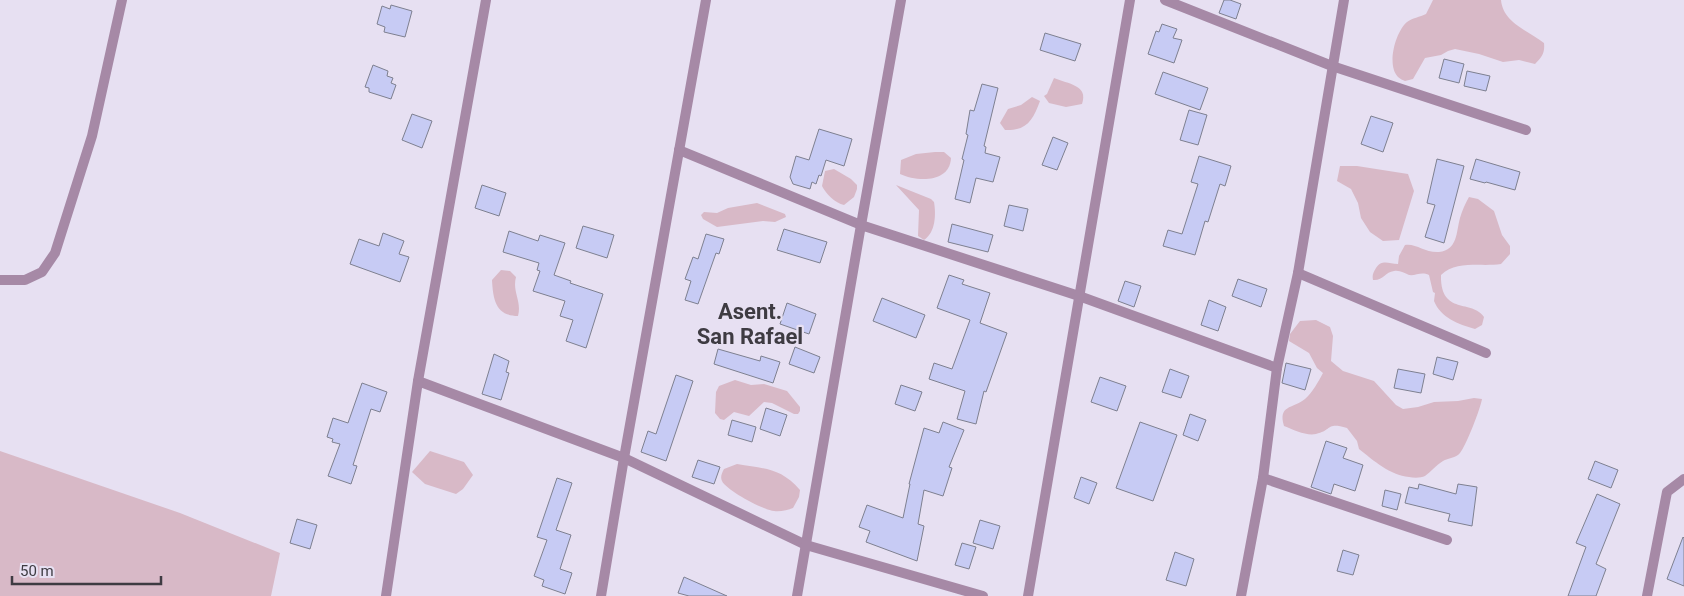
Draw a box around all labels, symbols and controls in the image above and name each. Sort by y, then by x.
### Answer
district label: Asent. San Rafael [697,299,803,349]
scale bar [12,554,161,586]
text: 50 m [20,562,54,580]

